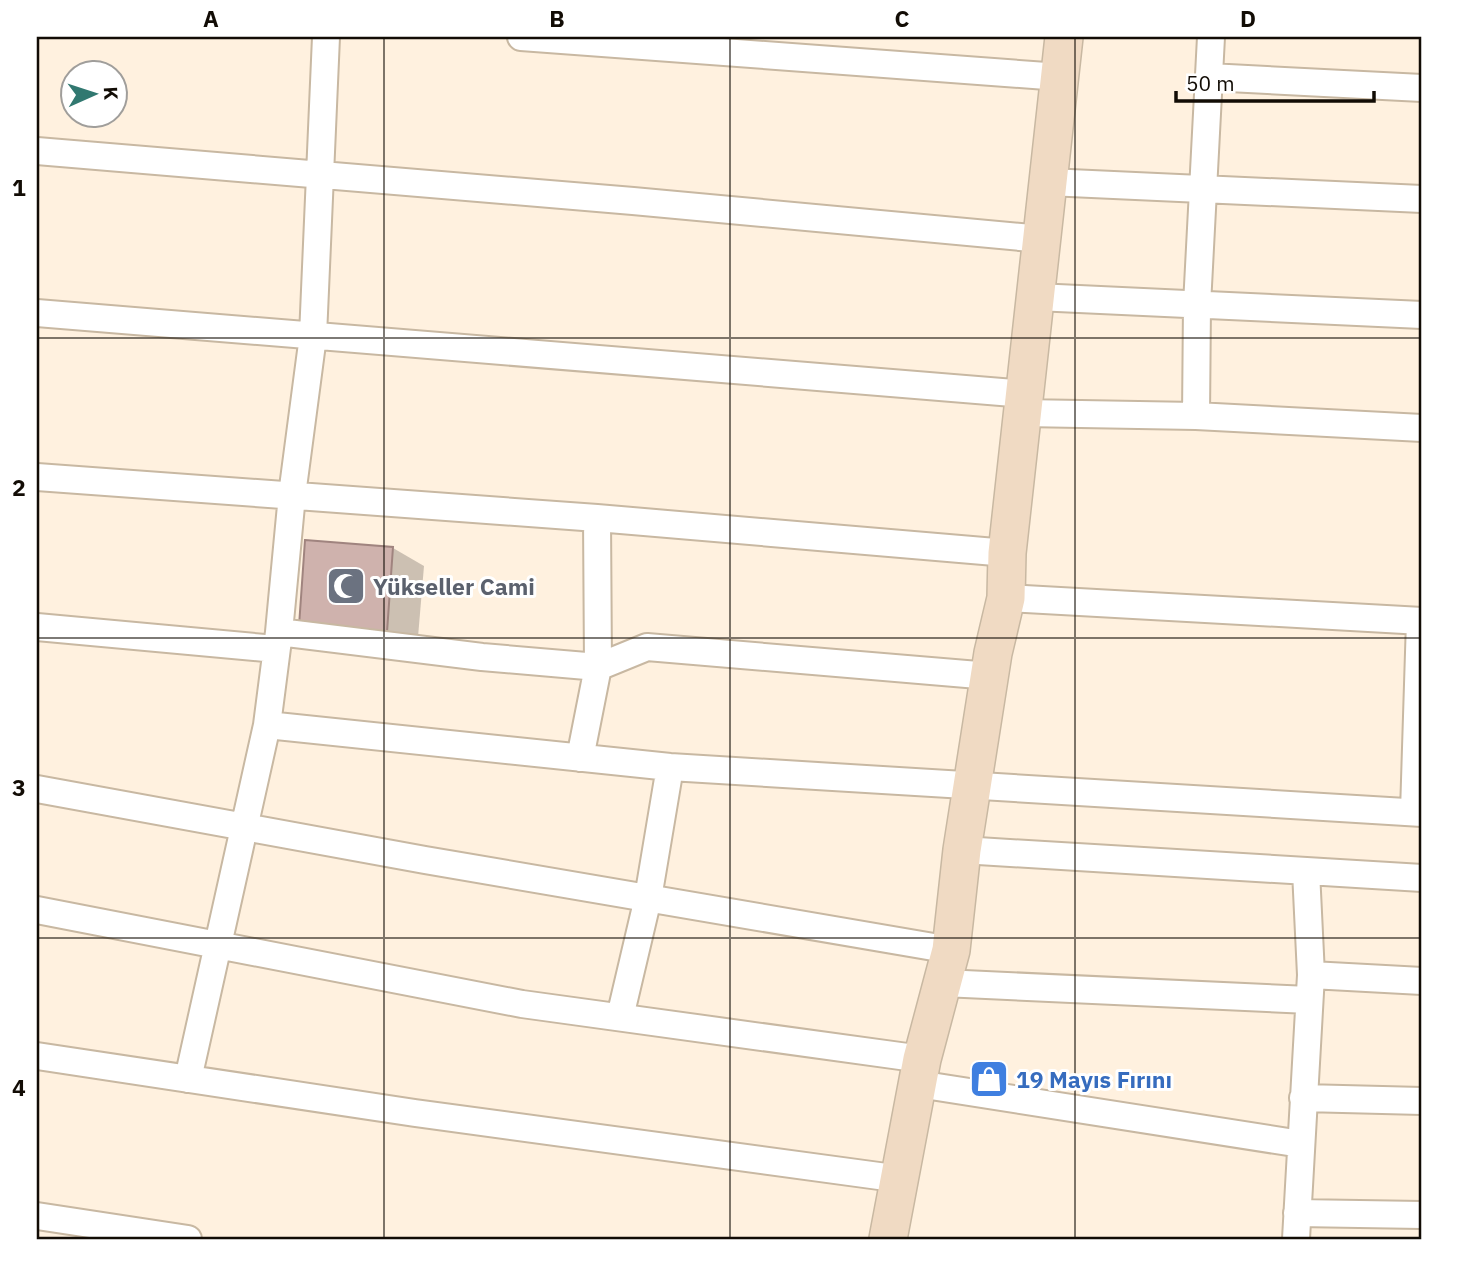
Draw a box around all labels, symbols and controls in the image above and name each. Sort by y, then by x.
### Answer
text: A [203,3,219,33]
text: B [549,3,565,33]
text: C [895,3,910,33]
text: D [1240,3,1256,33]
north arrow [60,60,130,130]
scale bar [1176,60,1373,104]
text: 50 m [1186,69,1235,97]
text: K [99,86,123,100]
text: 1 [12,172,26,202]
text: 2 [12,472,26,502]
mosque icon: Yükseller Cami [325,565,367,607]
place label: Yükseller Cami [373,571,535,601]
text: 3 [12,772,26,802]
shop icon: 19 Mayıs Fırını [968,1058,1010,1100]
place label: 19 Mayıs Fırını [1016,1064,1172,1094]
text: 4 [12,1072,26,1102]

